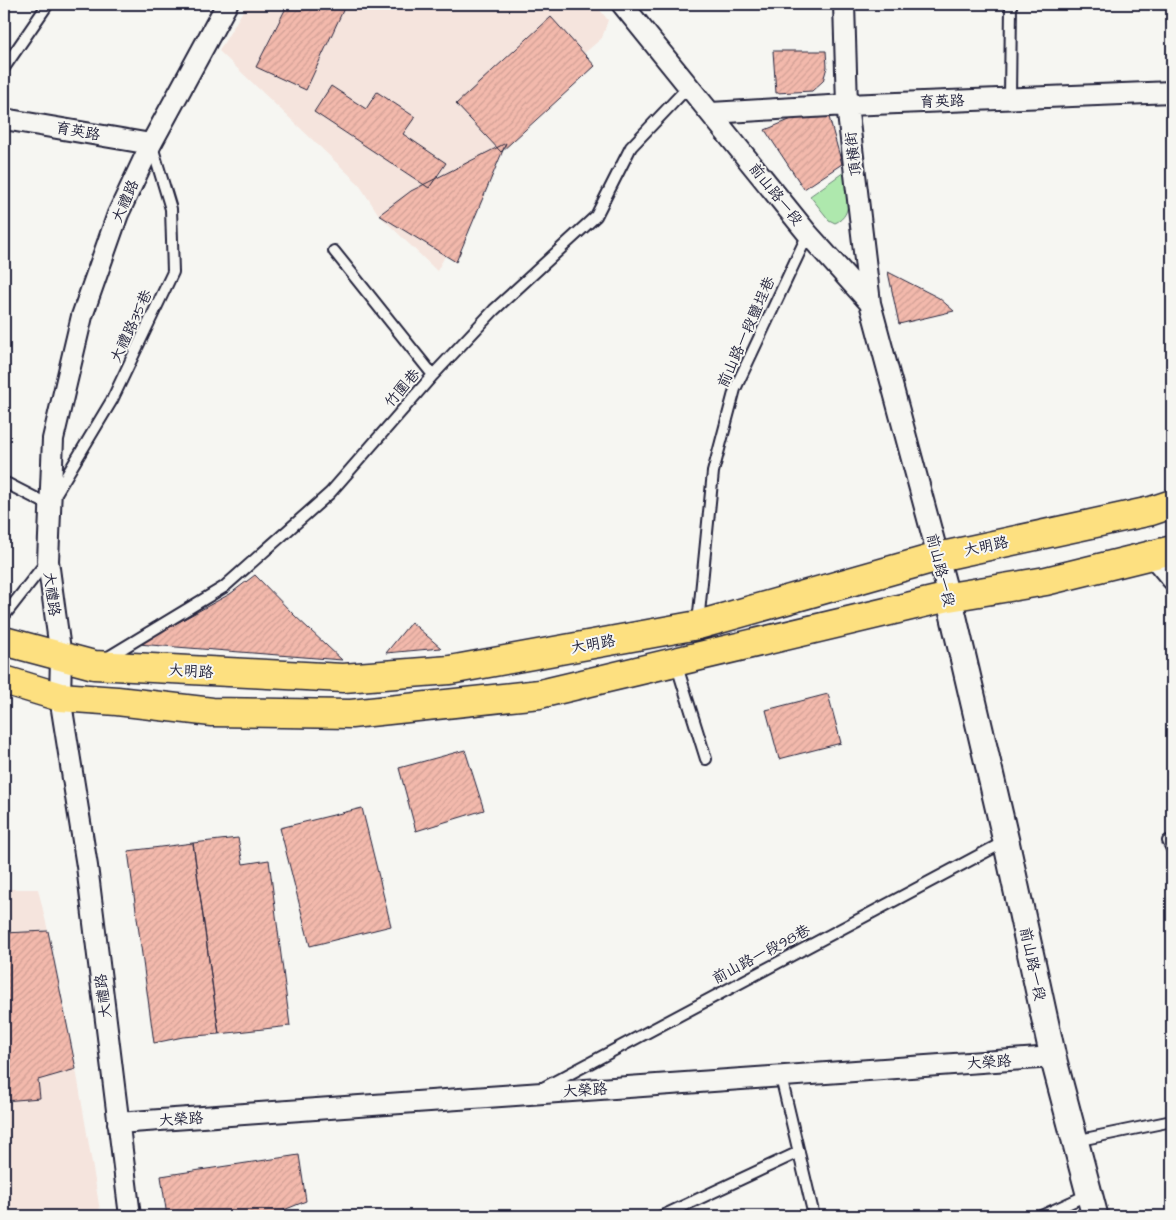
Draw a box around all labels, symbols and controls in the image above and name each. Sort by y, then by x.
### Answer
street label: 育英路 [919,90,965,113]
street label: 育英路 [54,117,102,146]
street label: 頂橫街 [840,130,867,178]
street label: 前山路一段 [744,159,807,230]
street label: 大禮路 [107,176,144,226]
street label: 前山路一段鹽埕巷 [712,273,780,391]
street label: 大禮路35巷 [105,286,158,366]
street label: 竹圍巷 [380,364,425,412]
street label: 前山路一段 [921,531,960,609]
street label: 大明路 [962,532,1010,561]
street label: 大禮路 [38,570,65,618]
street label: 大明路 [569,630,617,659]
street label: 大明路 [168,660,214,683]
street label: 前山路一段98巷 [709,920,814,989]
street label: 前山路一段 [1014,925,1051,1003]
street label: 大禮路 [90,972,117,1020]
street label: 大榮路 [966,1050,1012,1075]
street label: 大榮路 [562,1078,608,1103]
street label: 大榮路 [158,1107,204,1132]

